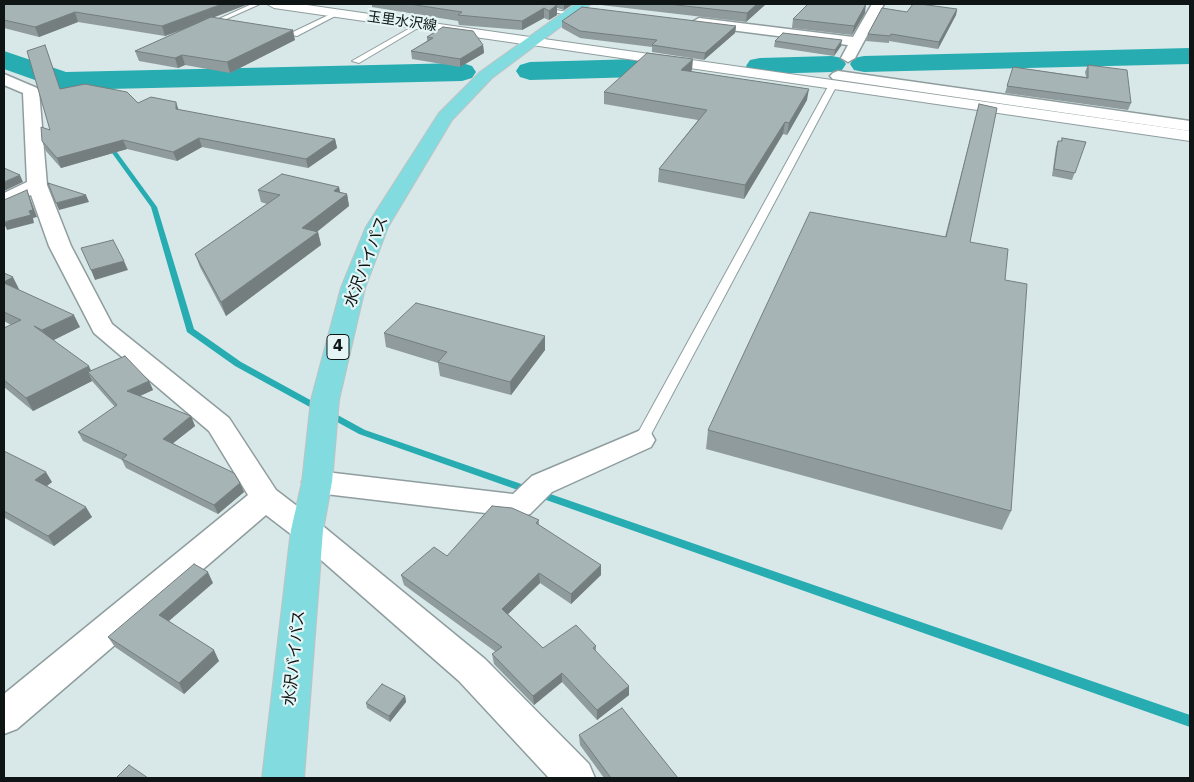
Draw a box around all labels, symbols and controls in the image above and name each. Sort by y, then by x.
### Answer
street label: 玉里水沢線 [366,9,438,35]
street label: 水沢バイパス [341,214,393,310]
road number: 4 [327,334,349,360]
street label: 水沢バイパス [280,609,310,707]

